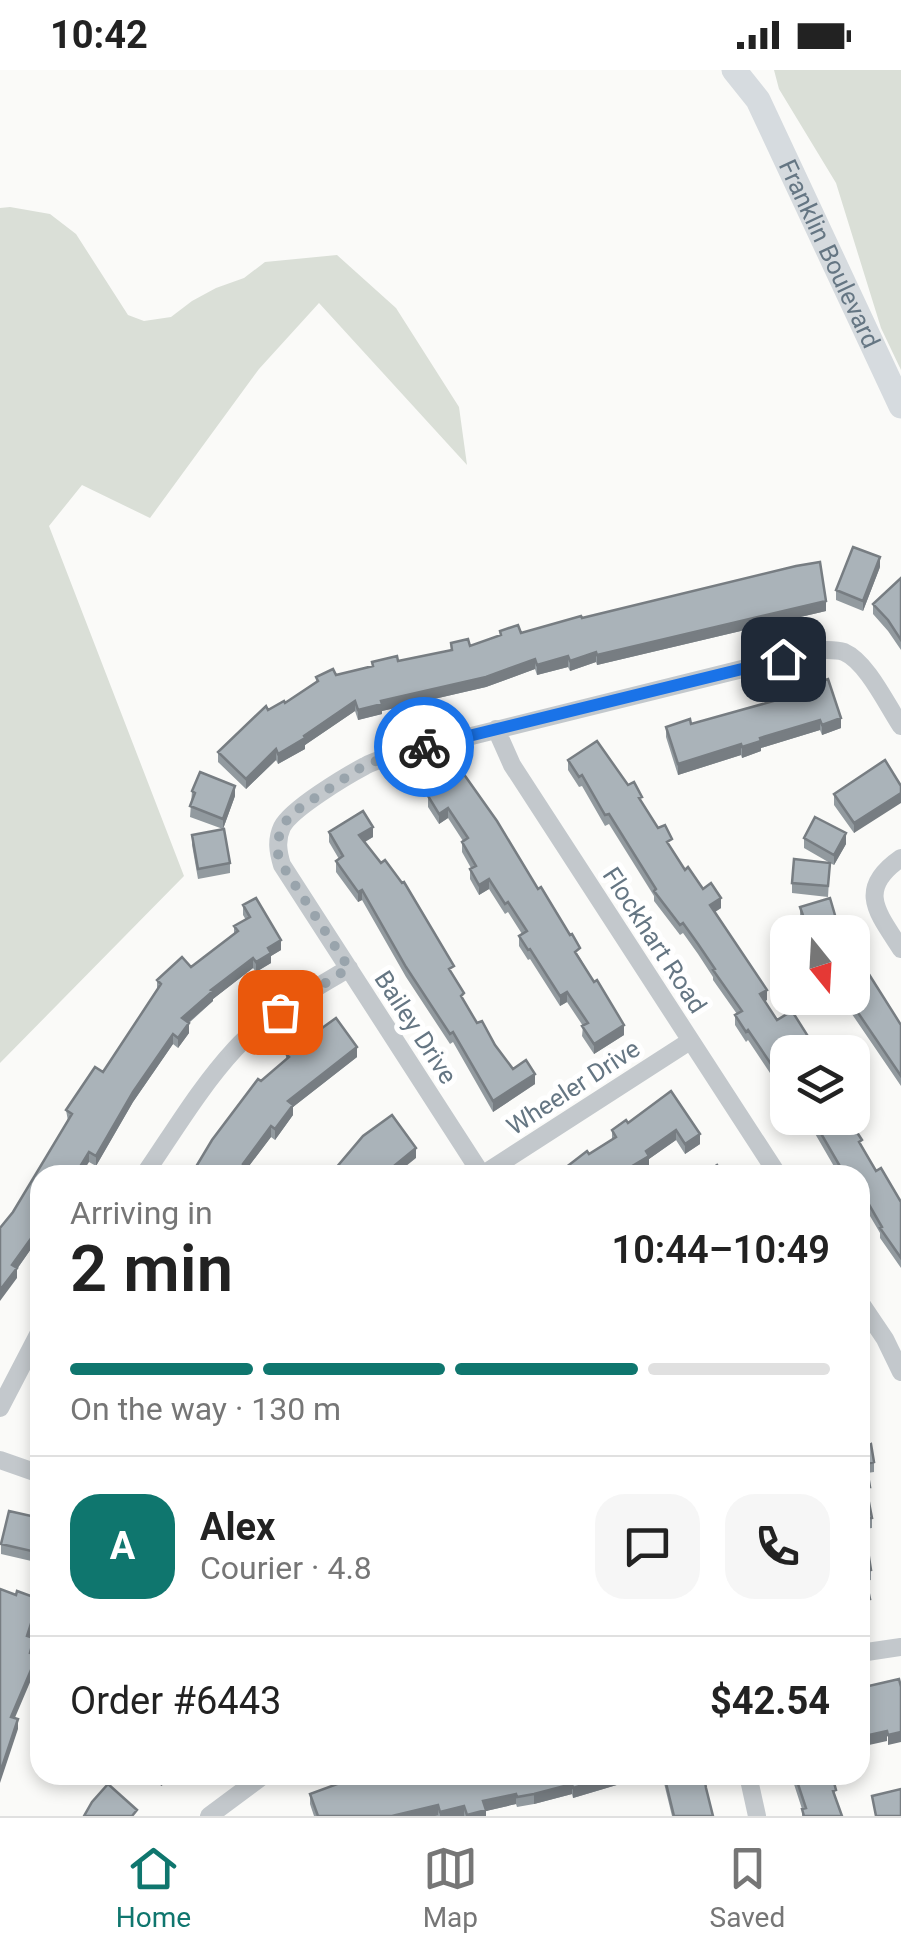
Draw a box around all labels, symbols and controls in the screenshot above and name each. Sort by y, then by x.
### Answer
text: 10:42 [50,13,148,57]
street label: Franklin Boulevard [773,155,886,353]
pin [741,617,826,702]
icon: home [756,632,811,687]
courier [374,697,474,797]
icon: bike [397,720,452,775]
street label: Flockhart Road [597,862,713,1019]
north arrow [770,915,870,1015]
map controls [770,915,870,1135]
street label: Bailey Drive [368,965,463,1089]
pin [238,970,323,1055]
icon: bag [253,985,308,1040]
street label: Wheeler Drive [501,1034,645,1141]
button: layers [770,1035,870,1135]
text: Arriving in [70,1194,213,1232]
text: 10:44–10:49 [611,1228,830,1272]
text: 2 min [70,1231,233,1307]
text: On the way · 130 m [70,1390,341,1428]
button: chat [595,1494,700,1599]
button: phone [725,1494,830,1599]
text: Alex [200,1505,275,1549]
text: A [110,1524,135,1568]
text: Courier · 4.8 [200,1549,372,1587]
text: Order #6443 [70,1679,281,1723]
text: $42.54 [710,1679,830,1723]
tab: Home [116,1841,191,1934]
tab: Map [423,1841,478,1934]
tab: Saved [710,1841,785,1934]

